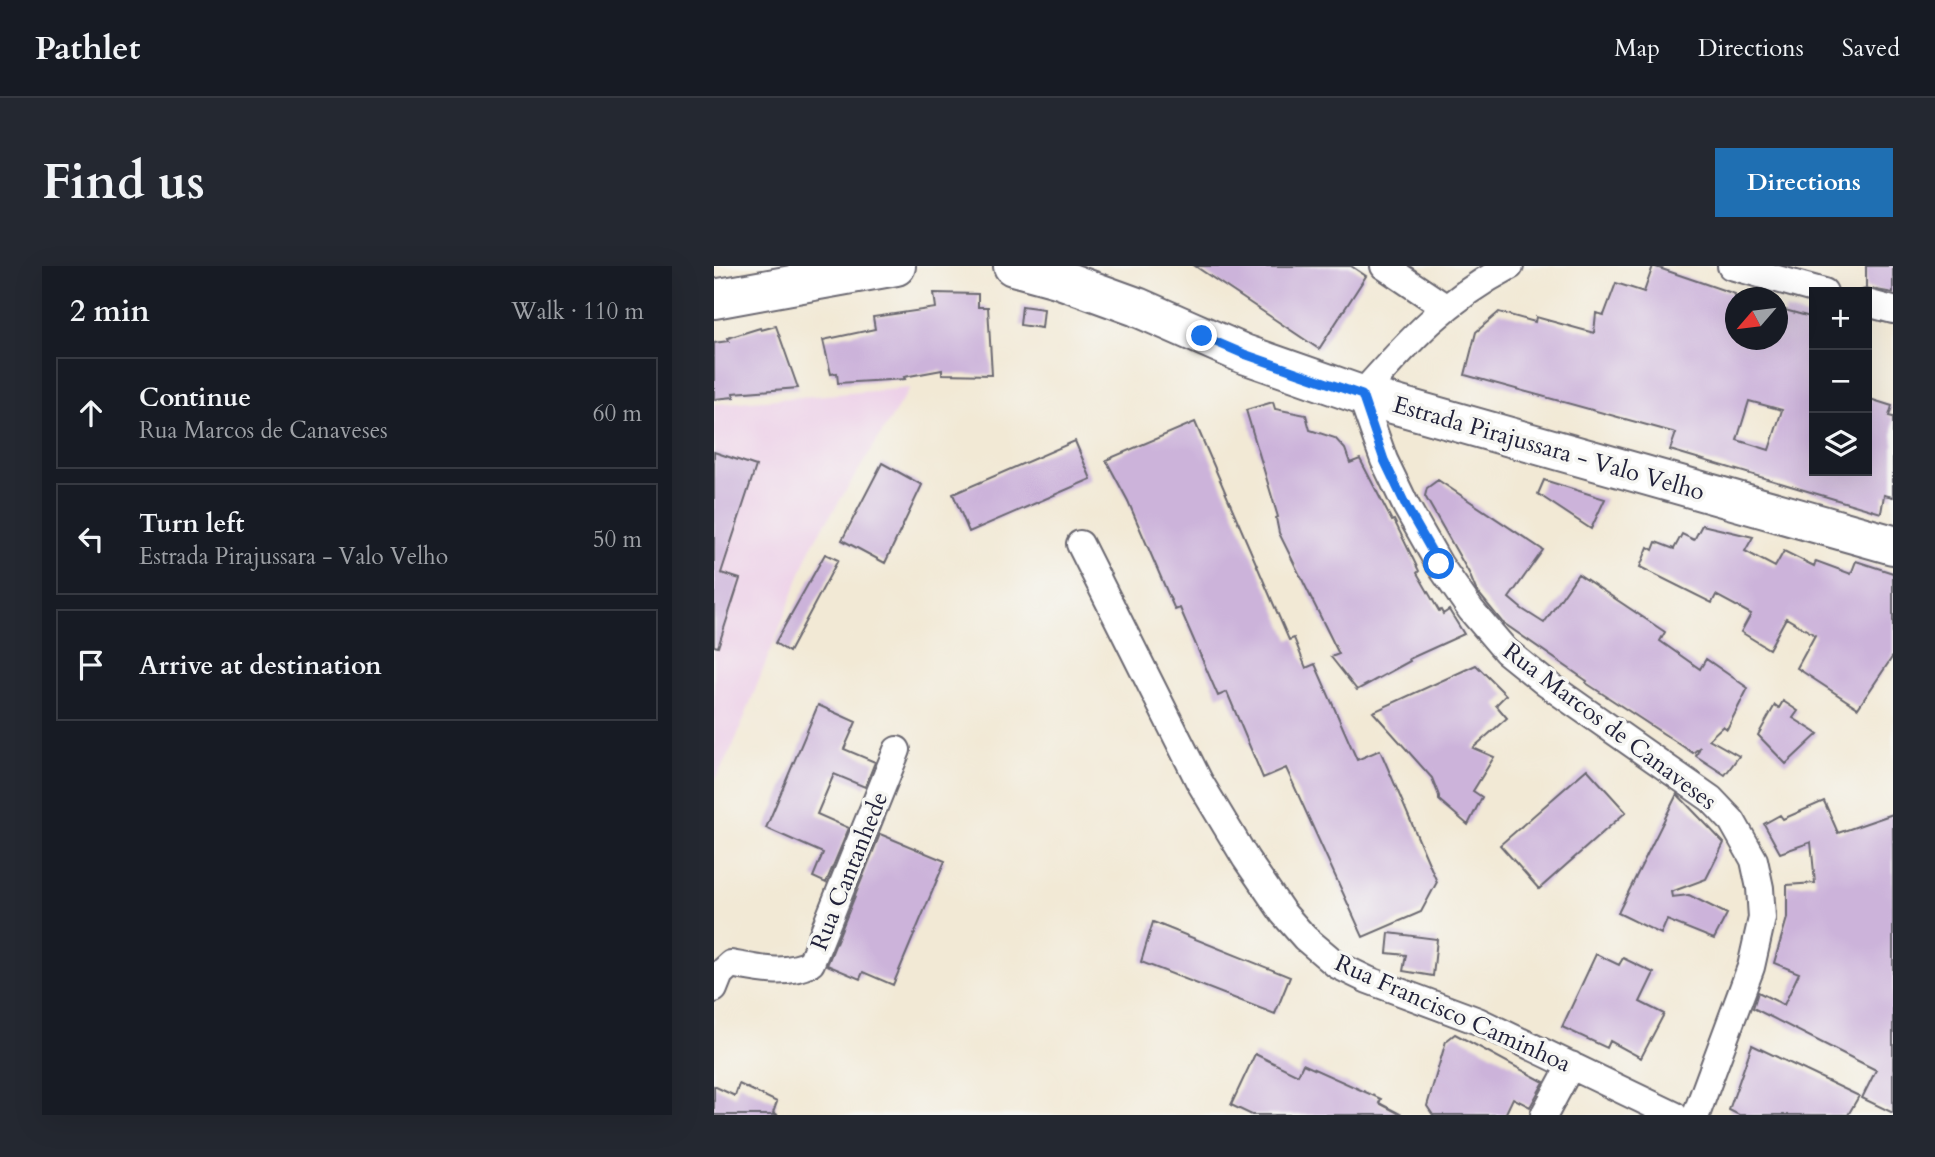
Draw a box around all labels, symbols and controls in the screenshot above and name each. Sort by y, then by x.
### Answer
text: Pathlet [35,26,140,71]
text: Map [1614,32,1660,65]
text: Directions [1698,32,1804,65]
text: Saved [1842,32,1900,65]
button: Directions [1715,148,1893,217]
text: Find us [42,149,205,216]
north arrow [1725,287,1788,350]
map controls [1809,287,1872,476]
button: + [1809,287,1872,350]
text: 2 min [70,291,150,332]
text: Walk · 110 m [511,296,644,327]
route end [1186,320,1217,351]
button: − [1809,350,1872,413]
text: Continue [139,380,251,415]
street label: Estrada Pirajussara - Valo Velho [1389,388,1708,509]
icon: ahead [72,394,110,432]
text: 60 m [593,398,642,429]
button: layers [1809,413,1872,476]
text: Rua Marcos de Canaveses [139,415,388,446]
text: Turn left [139,506,244,541]
icon: left [72,520,110,558]
text: 50 m [593,524,642,555]
text: Estrada Pirajussara - Valo Velho [139,541,448,572]
route start [1423,548,1454,579]
street label: Rua Marcos de Canaveses [1496,635,1723,818]
icon: arrive [72,646,110,684]
text: Arrive at destination [139,648,382,683]
street label: Rua Cantanhede [803,787,896,955]
street label: Rua Francisco Caminhoa [1330,947,1577,1081]

